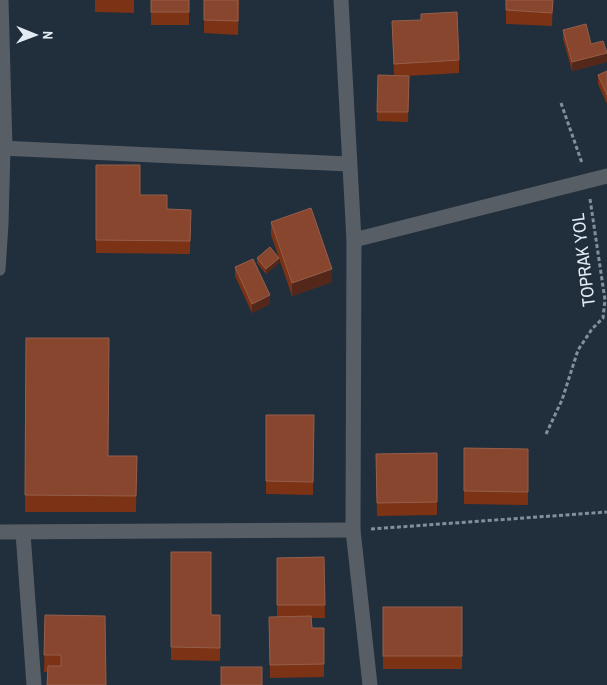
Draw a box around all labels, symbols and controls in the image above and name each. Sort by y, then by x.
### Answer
north arrow [10,10,60,60]
text: N [39,31,57,40]
street label: TOPRAK YOL [565,212,601,308]

